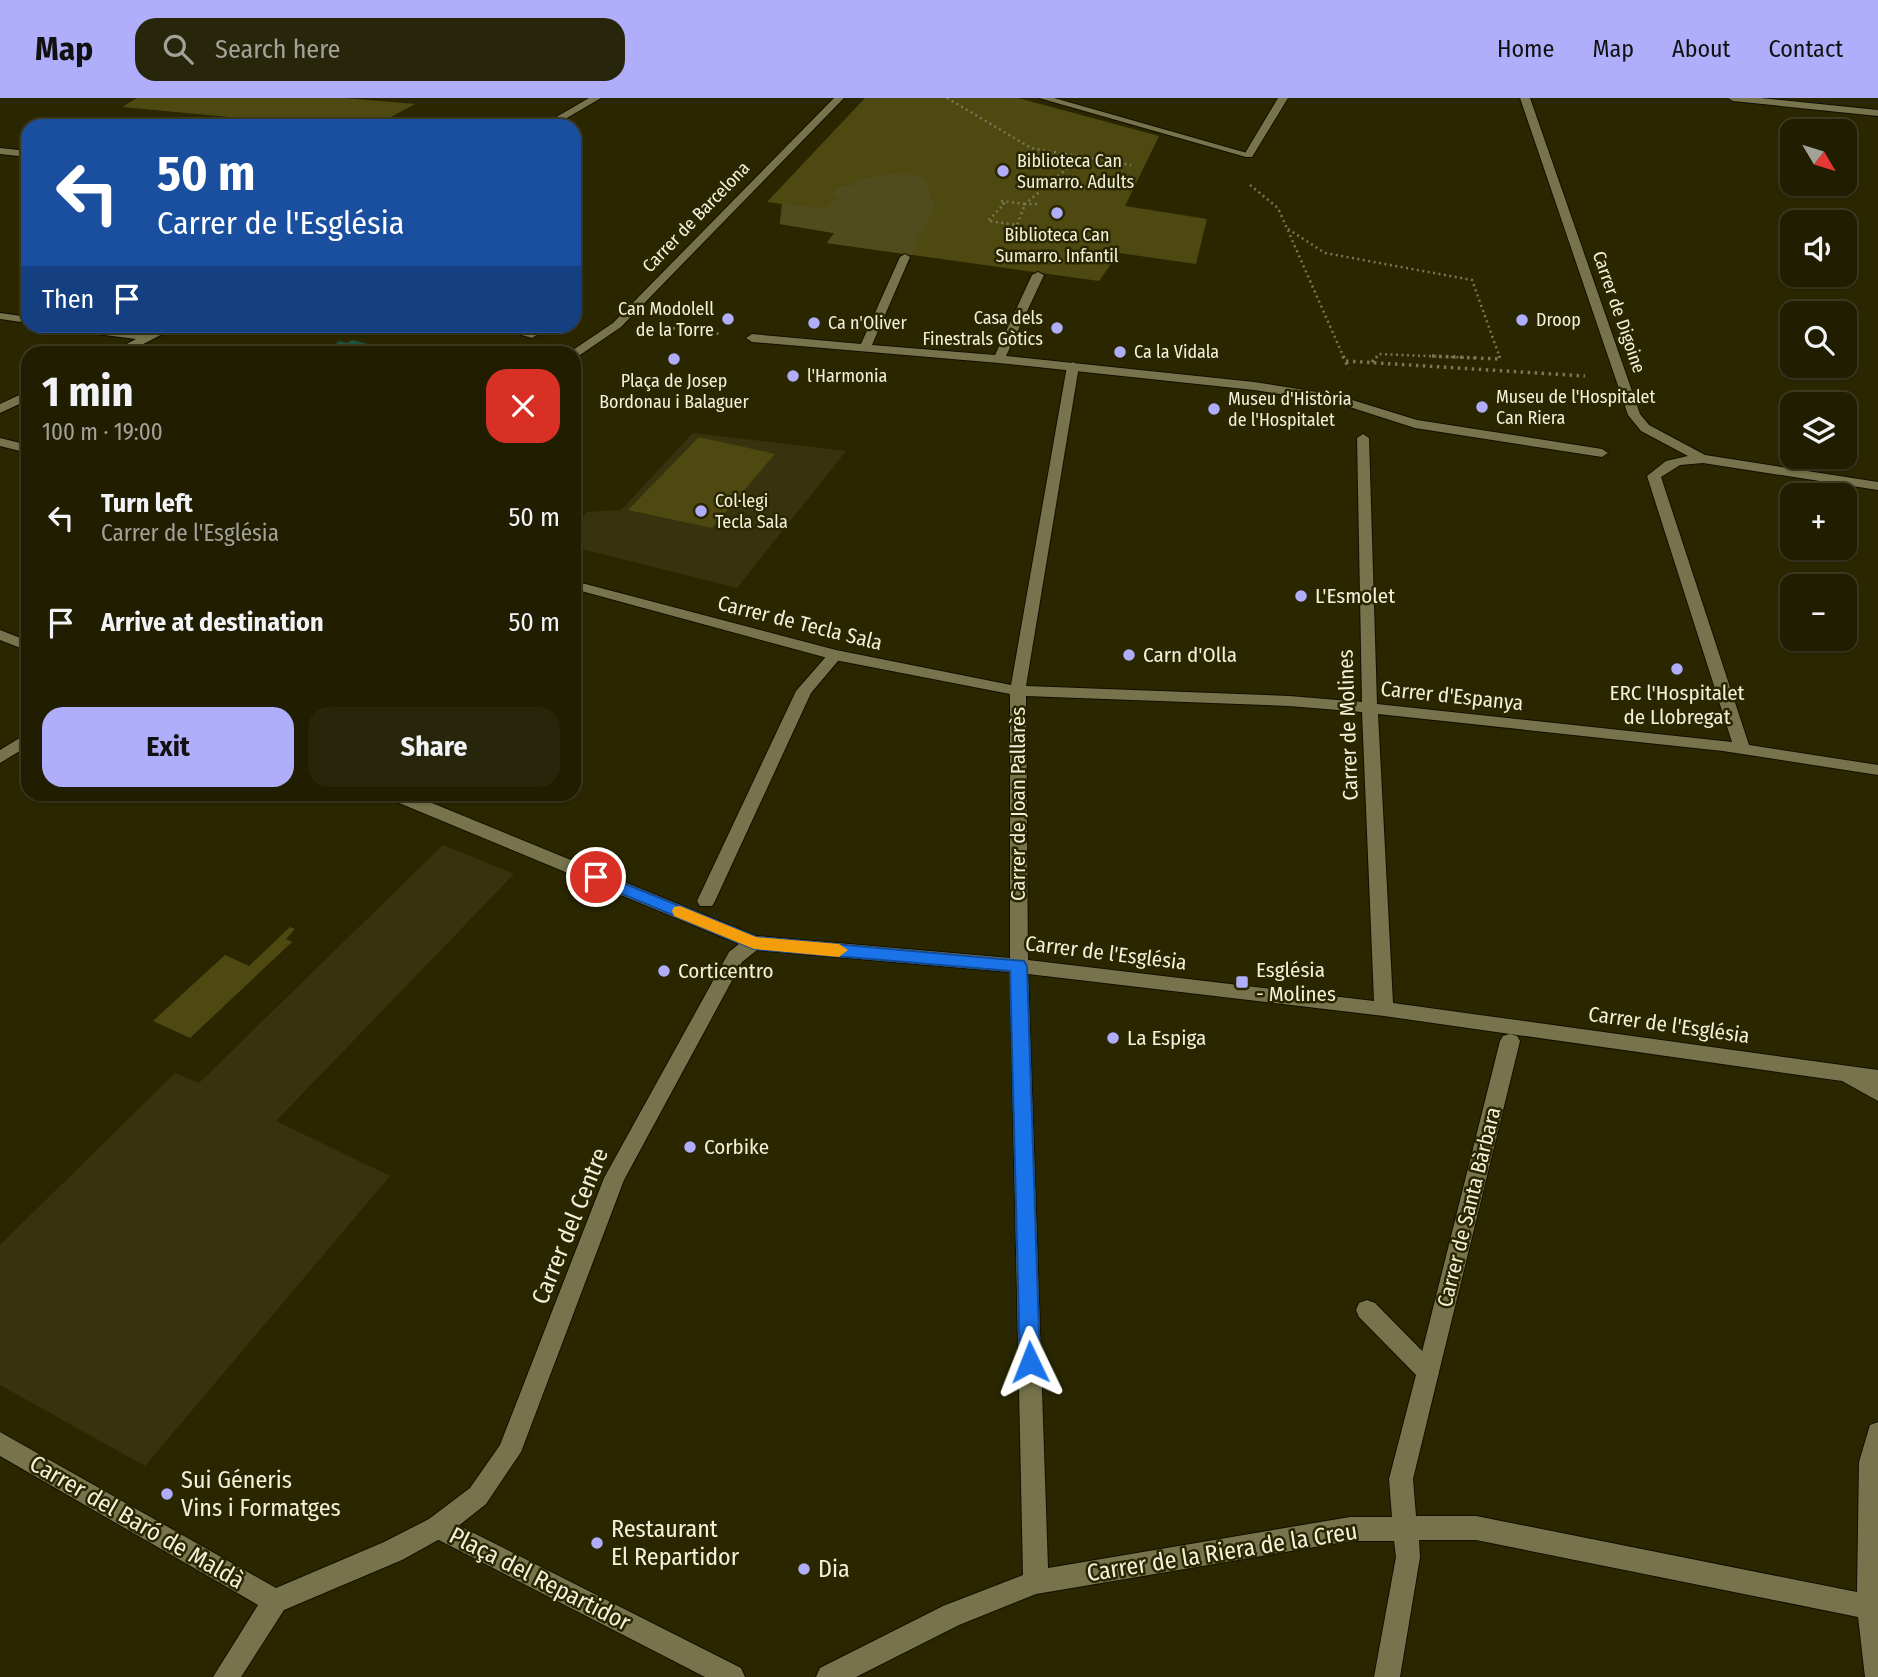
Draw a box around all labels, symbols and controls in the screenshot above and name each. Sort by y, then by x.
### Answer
search box [135,18,625,81]
text: Map [35,29,93,69]
icon: search [159,30,197,68]
text: Search here [215,34,340,65]
text: Home [1497,35,1554,63]
text: Map [1592,35,1634,63]
text: About [1672,35,1730,63]
text: Contact [1768,35,1843,63]
north arrow [1780,119,1857,196]
map controls [1780,119,1857,651]
text: 50 m [157,144,255,203]
icon: left [42,147,133,238]
place label: Biblioteca Can Sumarro. Adults [1017,150,1135,193]
street label: Carrer de Barcelona [638,157,754,277]
marker: Biblioteca Can Sumarro. Adults [995,163,1011,179]
text: Carrer de l'Església [157,204,405,242]
marker: Biblioteca Can Sumarro. Infantil [1049,205,1065,221]
button: sound [1780,210,1857,287]
place label: Biblioteca Can Sumarro. Infantil [995,224,1119,267]
street label: Carrer de Digoine [1588,248,1650,376]
icon: arrive [108,280,146,318]
text: Then [42,284,94,315]
place label: Can Modolell de la Torre [618,298,714,341]
button: search [1780,301,1857,378]
place label: Casa dels Finestrals Gòtics [923,307,1043,350]
place label: Droop [1536,309,1581,331]
marker: Can Modolell de la Torre [720,311,736,327]
place label: Ca n'Oliver [828,312,907,334]
marker: Droop [1514,312,1530,328]
marker: Ca n'Oliver [806,315,822,331]
marker: Casa dels Finestrals Gòtics [1049,320,1065,336]
place label: Ca la Vidala [1134,341,1219,363]
marker: Ca la Vidala [1112,344,1128,360]
marker: Plaça de Josep Bordonau i Balaguer [666,351,682,367]
place label: l'Harmonia [807,365,887,387]
text: 1 min [42,367,133,417]
marker: l'Harmonia [785,368,801,384]
button: close [486,369,560,443]
place label: Plaça de Josep Bordonau i Balaguer [599,370,750,413]
place label: Museu de l'Hospitalet Can Riera [1496,386,1655,429]
place label: Museu d'Història de l'Hospitalet [1228,388,1352,431]
button: layers [1780,392,1857,469]
marker: Museu de l'Hospitalet Can Riera [1474,399,1490,415]
marker: Museu d'Història de l'Hospitalet [1206,401,1222,417]
text: 100 m · 19:00 [42,418,163,446]
button: + [1780,483,1857,560]
text: Turn left [101,488,193,519]
place label: Col·legi Tecla Sala [715,490,788,533]
icon: left [42,499,80,537]
text: 50 m [508,502,560,533]
marker: Col·legi Tecla Sala [693,503,709,519]
text: Carrer de l'Església [101,519,279,547]
button: − [1780,574,1857,651]
place label: L'Esmolet [1315,583,1395,609]
marker: L'Esmolet [1293,588,1309,604]
street label: Carrer de Tecla Sala [715,590,885,656]
icon: arrive [42,604,80,642]
text: Arrive at destination [101,607,324,638]
text: 50 m [508,607,560,638]
place label: Carn d'Olla [1143,642,1237,668]
marker: Carn d'Olla [1121,647,1137,663]
street label: Carrer de Molines [1332,649,1364,801]
marker: ERC l'Hospitalet de Llobregat [1669,661,1685,677]
street label: Carrer d'Espanya [1379,676,1525,716]
place label: ERC l'Hospitalet de Llobregat [1610,680,1745,730]
button: Exit [42,707,294,787]
button: Share [308,707,560,787]
street label: Carrer de Joan Pallarès [1005,707,1031,901]
pin [566,847,626,907]
icon: arrive [577,858,615,896]
street label: Carrer de l'Església [1024,930,1188,976]
place label: Església - Molines [1256,957,1336,1007]
place label: Corticentro [678,958,773,984]
marker: Corticentro [656,963,672,979]
marker: Església - Molines [1234,974,1250,990]
street label: Carrer de l'Església [1587,1001,1751,1049]
place label: La Espiga [1127,1025,1206,1051]
marker: La Espiga [1105,1030,1121,1046]
street label: Carrer de Santa Bàrbara [1432,1104,1506,1310]
place label: Corbike [704,1134,769,1160]
marker: Corbike [682,1139,698,1155]
street label: Carrer del Centre [526,1144,614,1308]
position arrow [993,1325,1067,1399]
street label: Carrer del Baró de Maldà [25,1449,249,1595]
place label: Sui Géneris Vins i Formatges [181,1466,341,1522]
marker: Sui Géneris Vins i Formatges [159,1486,175,1502]
place label: Restaurant El Repartidor [611,1515,740,1571]
street label: Carrer de la Riera de la Creu [1085,1517,1359,1587]
street label: Plaça del Repartidor [445,1521,636,1637]
marker: Restaurant El Repartidor [589,1535,605,1551]
place label: Dia [818,1555,850,1583]
marker: Dia [796,1561,812,1577]

